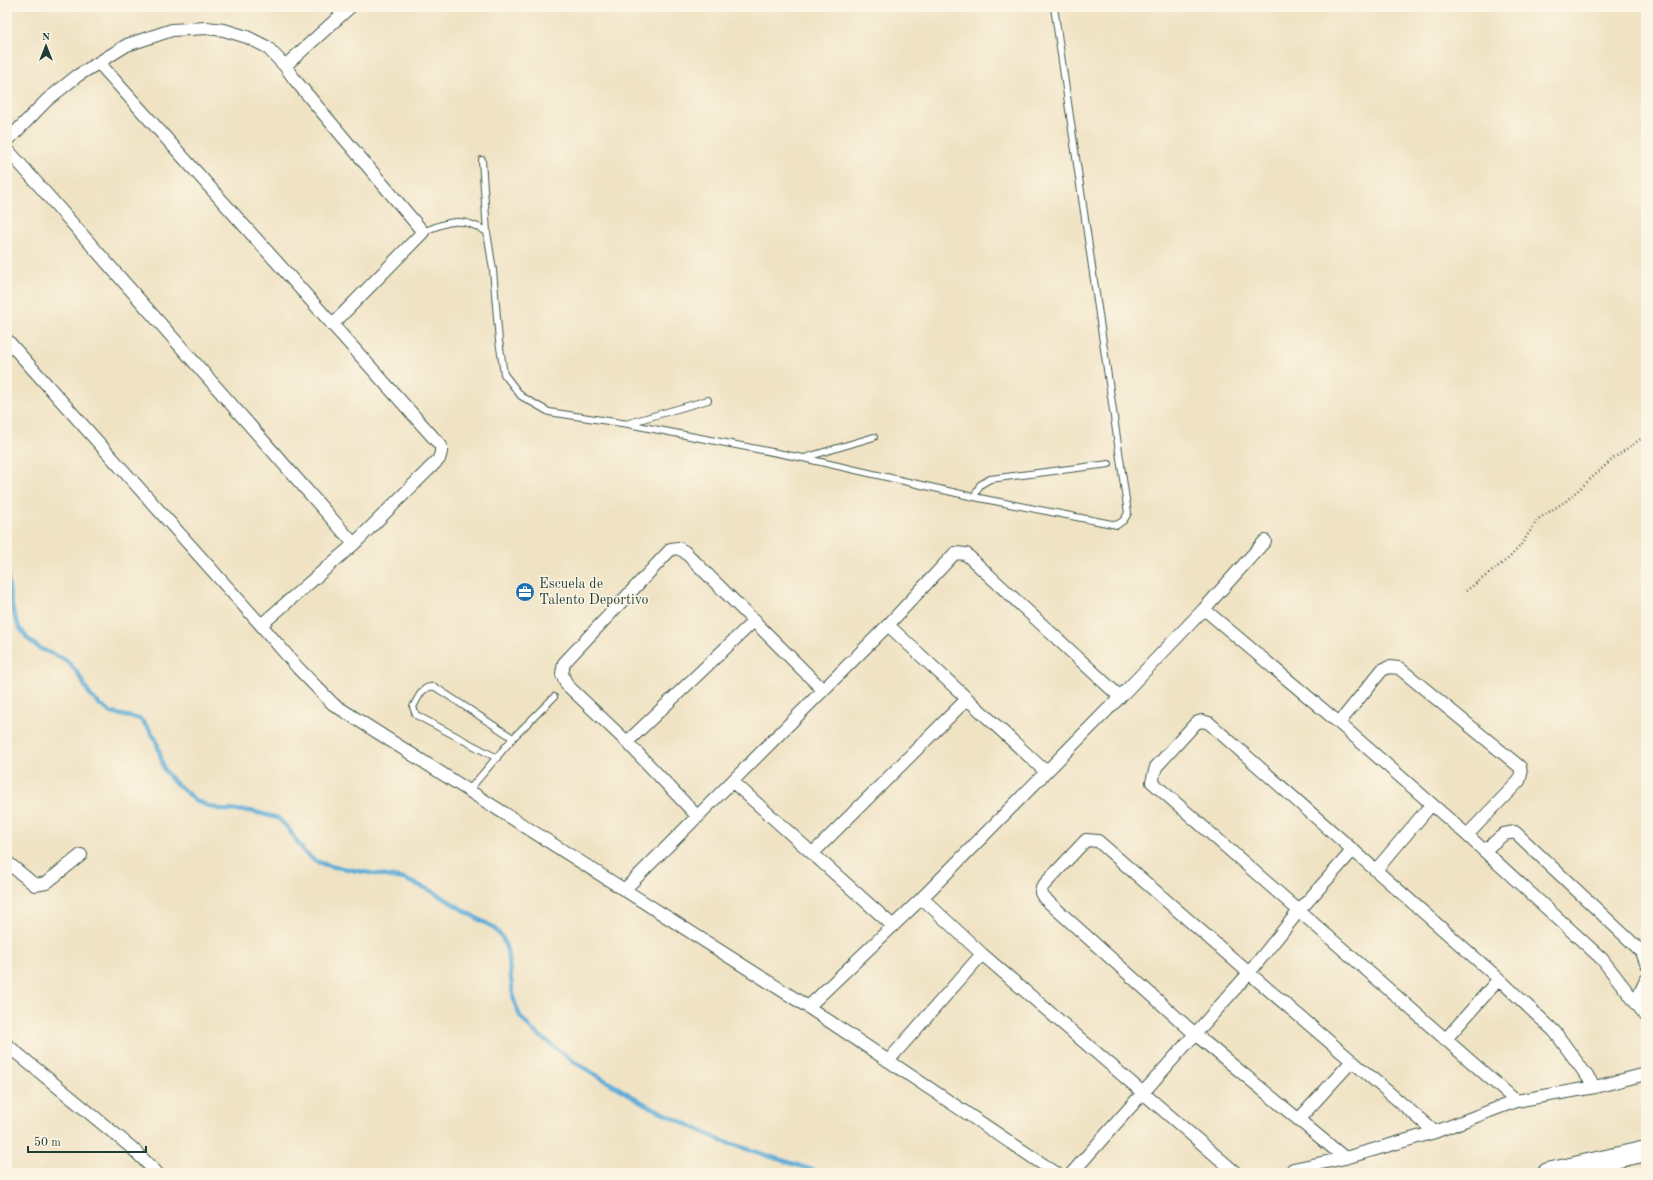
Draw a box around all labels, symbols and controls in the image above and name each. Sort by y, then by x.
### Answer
north arrow [26,26,66,66]
text: N [42,32,51,43]
place label: Escuela de Talento Deportivo [539,577,648,607]
office icon: Escuela de Talento Deportivo [514,581,536,603]
scale bar [28,1128,146,1154]
text: 50 m [34,1136,61,1149]

